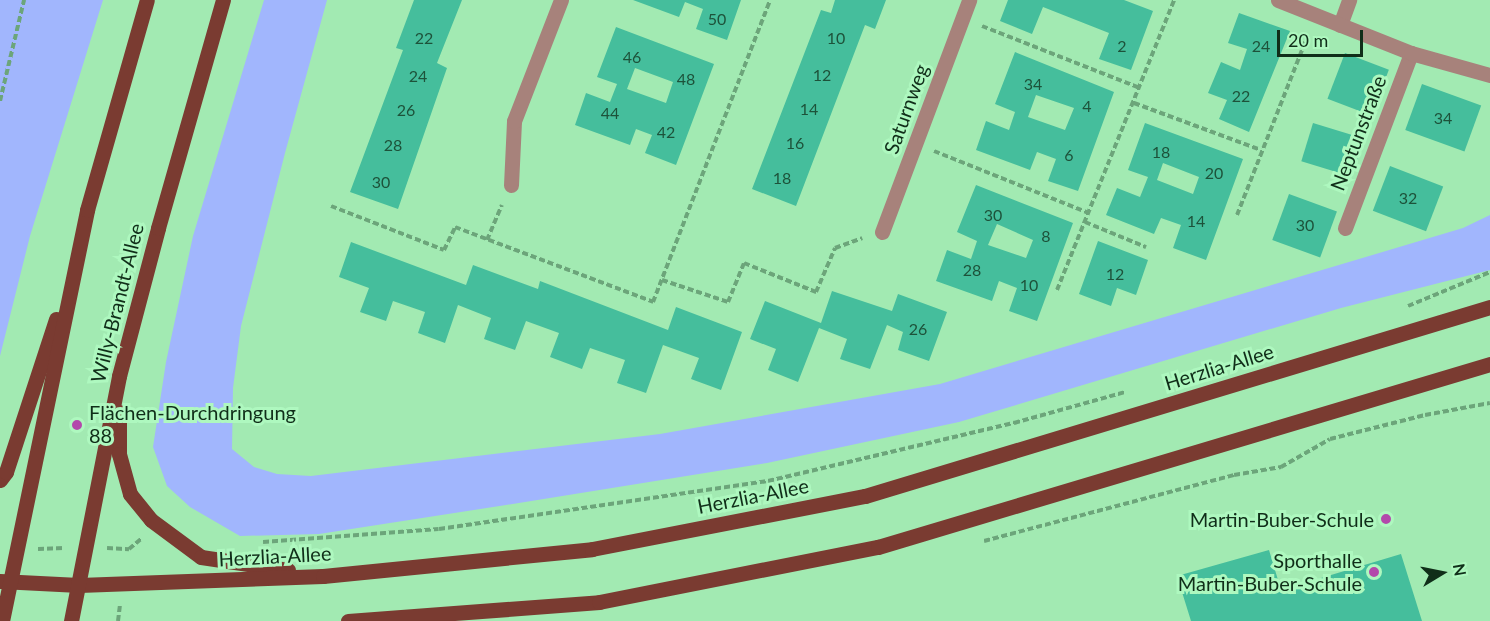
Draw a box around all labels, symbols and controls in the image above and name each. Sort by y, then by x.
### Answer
house number: 50 [708,9,726,29]
scale bar [1280,18,1366,56]
house number: 22 [415,28,433,48]
house number: 10 [827,28,845,48]
text: 20 m [1288,29,1328,51]
house number: 2 [1117,36,1127,56]
house number: 24 [1252,36,1270,56]
house number: 46 [623,47,641,67]
street label: Saturnweg [879,61,933,157]
house number: 12 [813,65,831,85]
house number: 24 [409,66,427,86]
house number: 48 [677,69,695,89]
street label: Neptunstraße [1325,72,1391,194]
house number: 34 [1024,74,1042,94]
house number: 22 [1232,86,1250,106]
house number: 4 [1082,96,1092,116]
house number: 14 [800,99,818,119]
house number: 26 [397,100,415,120]
house number: 44 [601,103,619,123]
house number: 34 [1434,108,1452,128]
house number: 42 [657,122,675,142]
house number: 16 [786,133,804,153]
house number: 28 [384,135,402,155]
house number: 18 [1152,142,1170,162]
house number: 6 [1064,145,1074,165]
house number: 20 [1205,163,1223,183]
house number: 18 [773,168,791,188]
house number: 30 [372,172,390,192]
house number: 32 [1399,188,1417,208]
house number: 30 [984,205,1002,225]
house number: 14 [1187,211,1205,231]
house number: 30 [1296,215,1314,235]
street label: Willy-Brandt-Allee [86,221,148,385]
house number: 8 [1041,226,1051,246]
house number: 28 [963,260,981,280]
house number: 12 [1106,264,1124,284]
house number: 10 [1020,275,1038,295]
house number: 26 [909,319,927,339]
street label: Herzlia-Allee [1162,339,1276,395]
place label: Flächen-Durchdringung 88 [89,401,296,448]
marker: Flächen-Durchdringung 88 [70,418,84,432]
street label: Herzlia-Allee [695,473,811,519]
place label: Martin-Buber-Schule [1190,507,1374,531]
marker: Martin-Buber-Schule [1379,512,1393,526]
street label: Herzlia-Allee [218,541,332,571]
north arrow [1412,543,1472,603]
place label: Sporthalle Martin-Buber-Schule [1178,548,1362,595]
text: N [1450,562,1471,577]
marker: Sporthalle Martin-Buber-Schule [1367,565,1381,579]

